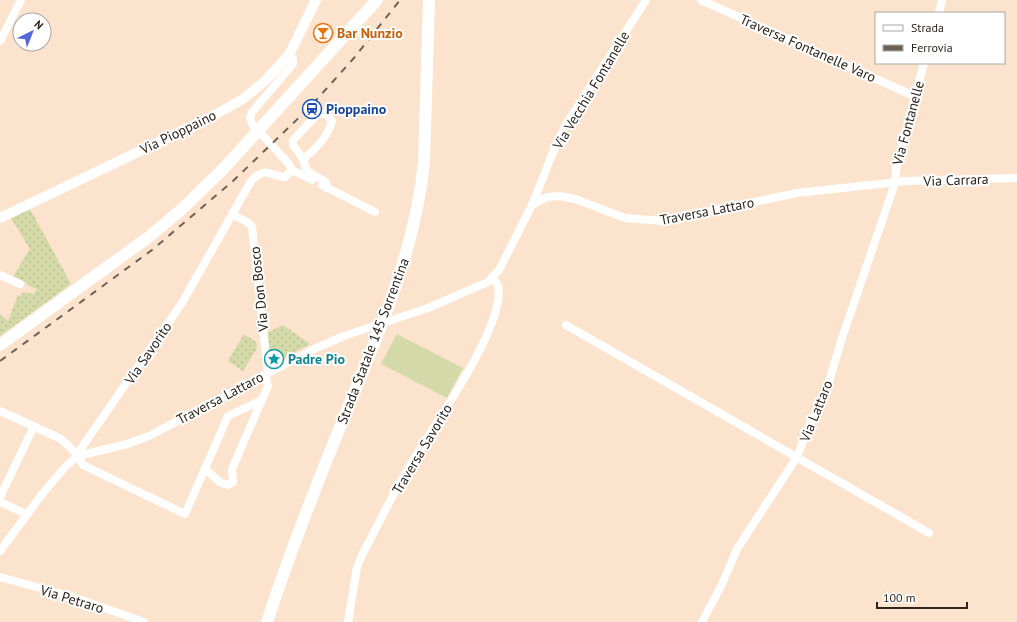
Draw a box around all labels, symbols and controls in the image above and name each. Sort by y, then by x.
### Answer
street label: Traversa Fontanelle Varo [737,10,879,86]
north arrow [12,12,52,52]
legend [875,12,1005,64]
text: N [31,17,46,32]
text: Strada [911,20,944,35]
bar icon: Bar Nunzio [312,22,334,44]
place label: Bar Nunzio [337,24,403,42]
street label: Via Vecchia Fontanelle [548,28,633,153]
text: Ferrovia [911,40,953,55]
street label: Via Fontanelle [888,79,928,168]
station icon: Pioppaino [301,98,323,120]
place label: Pioppaino [326,100,387,118]
street label: Via Pioppaino [136,106,219,159]
street label: Via Carrara [922,170,989,190]
street label: Traversa Lattaro [658,193,756,229]
street label: Via Don Bosco [246,246,273,333]
street label: Strada Statale 145 Sorrentina [333,255,413,427]
street label: Via Savorito [120,318,175,388]
place icon: Padre Pio [263,348,285,370]
place label: Padre Pio [288,350,345,368]
street label: Traversa Lattaro [174,368,266,428]
street label: Via Lattaro [795,377,837,445]
street label: Traversa Savorito [388,401,456,497]
street label: Via Petraro [37,581,106,617]
scale bar [877,584,967,610]
text: 100 m [883,590,916,605]

